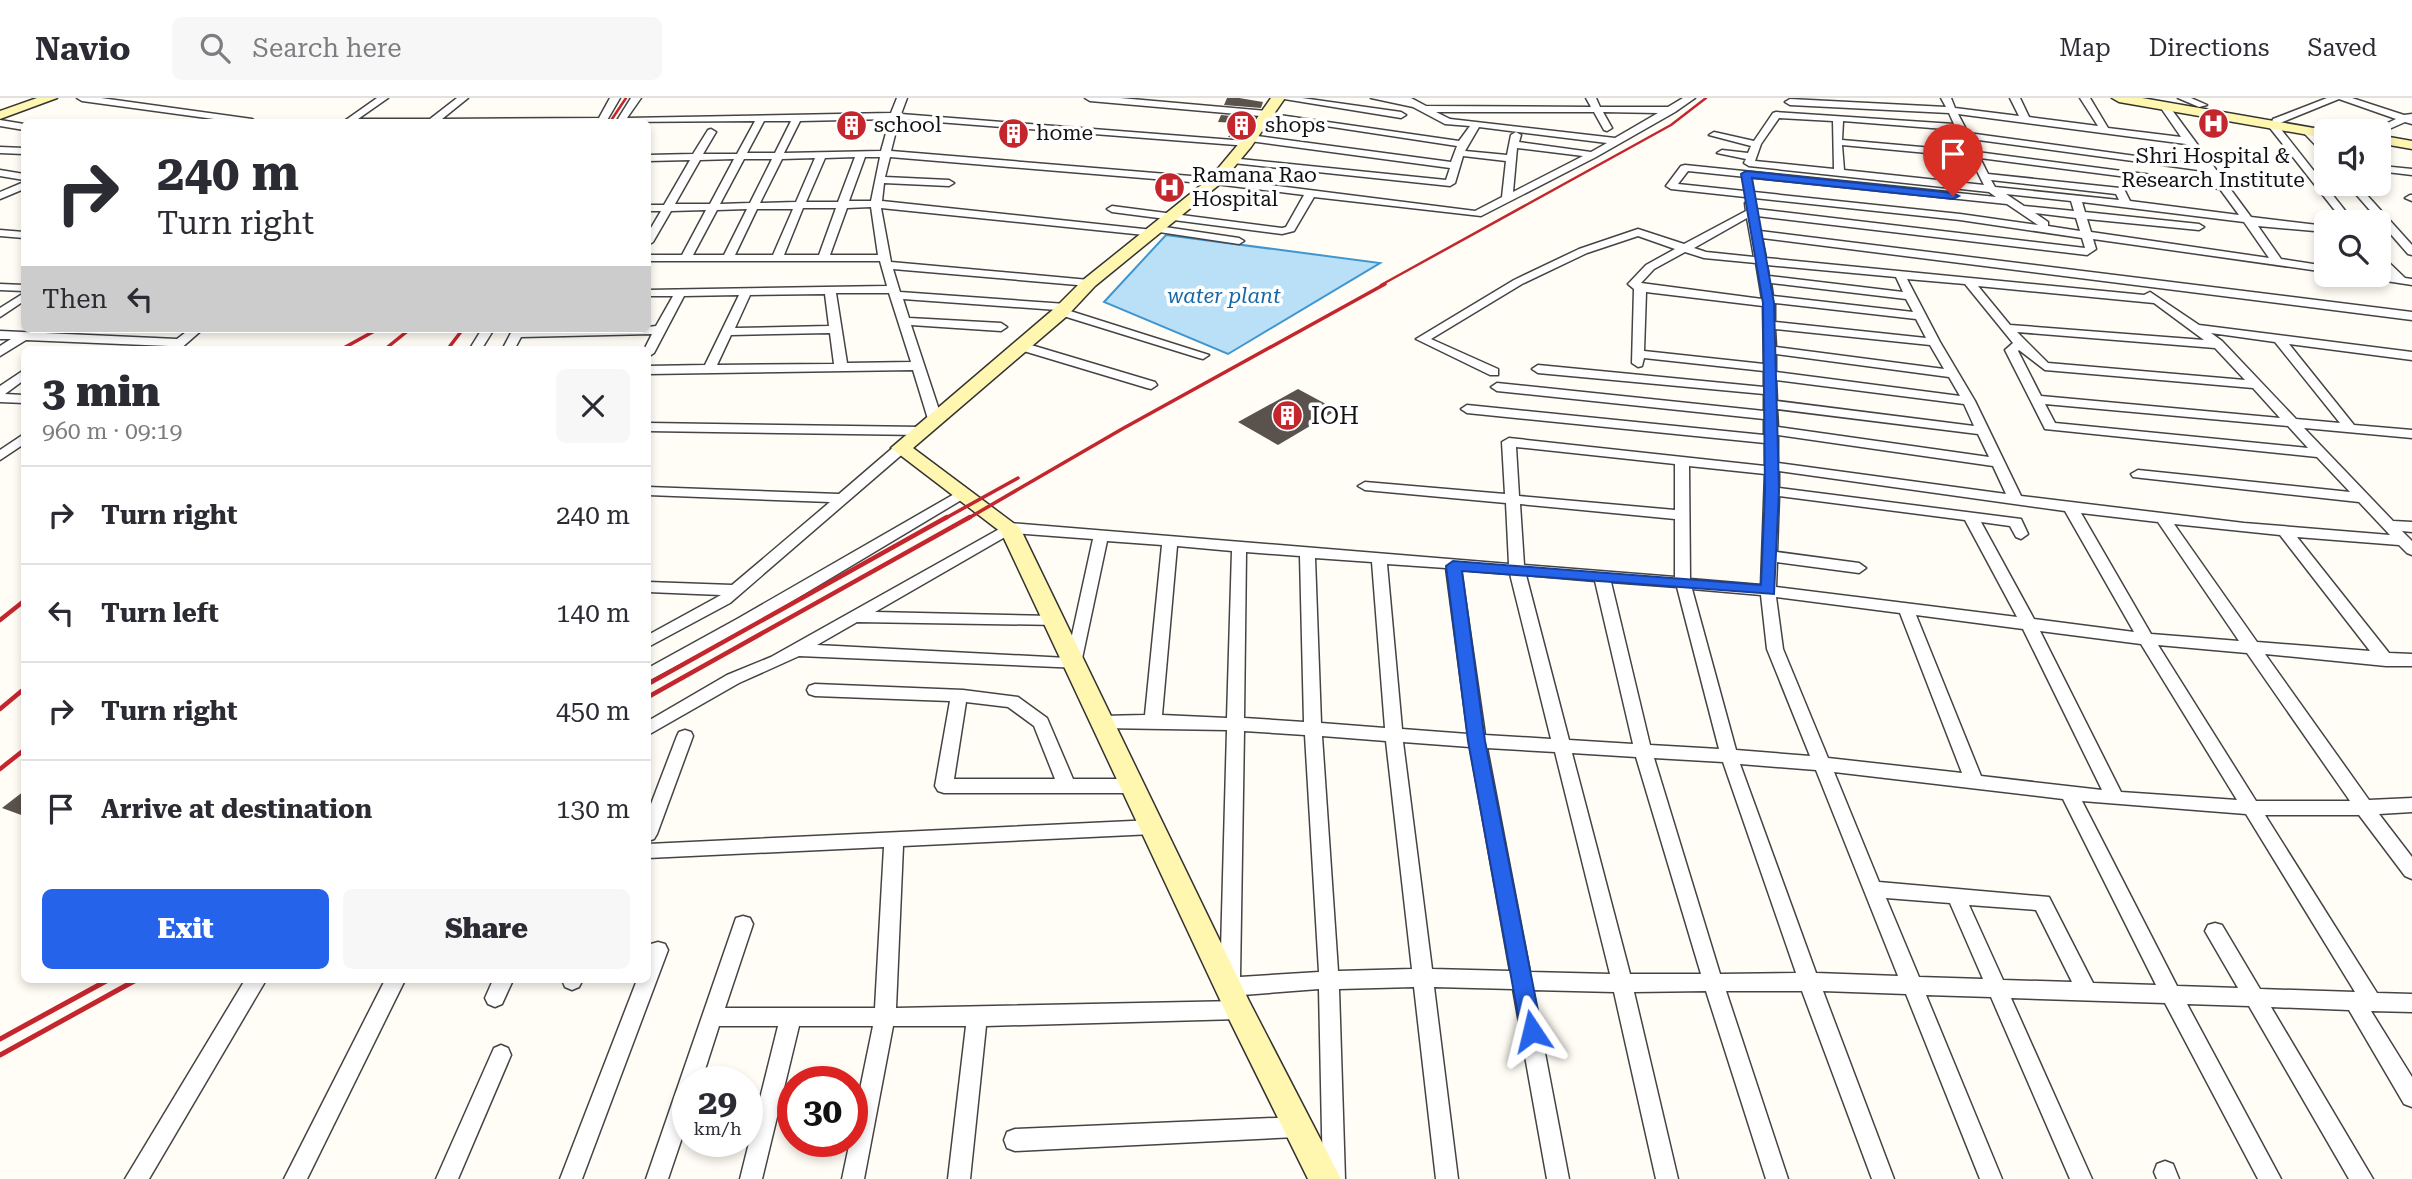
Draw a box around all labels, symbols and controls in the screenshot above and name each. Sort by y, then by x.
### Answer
search box [172,17,662,80]
text: Navio [35,29,130,68]
icon: search [196,29,234,67]
text: Search here [252,33,401,63]
text: Map [2059,34,2111,62]
text: Directions [2149,34,2269,62]
text: Saved [2307,34,2377,62]
hospital icon: Shri Hospital & Research Institute [2196,107,2230,141]
building icon: school [834,108,868,142]
building icon: shops [1225,108,1259,142]
place label: school [874,113,942,137]
place label: shops [1265,113,1325,137]
building icon: home [996,116,1030,150]
map controls [2314,119,2391,287]
button: sound [2314,119,2391,196]
place label: home [1036,121,1093,145]
pin [1923,124,1983,196]
icon: arrive [1934,135,1972,173]
place label: Shri Hospital & Research Institute [2121,144,2305,192]
text: 240 m [157,145,299,202]
icon: right [42,147,133,238]
place label: Ramana Rao Hospital [1192,163,1317,211]
hospital icon: Ramana Rao Hospital [1152,170,1186,204]
text: Turn right [157,204,314,242]
button: search [2314,210,2391,287]
icon: left [121,280,159,318]
text: Then [42,284,107,314]
water label: water plant [1167,284,1281,308]
text: 3 min [42,367,160,416]
button: close [556,369,630,443]
building icon: IOH [1271,399,1305,433]
place label: IOH [1311,402,1359,430]
text: 960 m · 09:19 [42,418,182,445]
icon: right [42,496,80,534]
text: Turn right [101,500,237,530]
text: 240 m [556,500,630,530]
icon: left [42,594,80,632]
text: Turn left [101,598,219,628]
text: 140 m [556,598,630,628]
icon: right [42,692,80,730]
text: Turn right [101,696,237,726]
text: 450 m [556,696,630,726]
icon: arrive [42,790,80,828]
text: Arrive at destination [101,794,372,824]
text: 130 m [556,794,630,824]
button: Exit [42,889,329,969]
button: Share [343,889,630,969]
position arrow [1495,994,1569,1068]
speed limit sign: 30 [777,1066,868,1157]
text: 29 [698,1082,737,1123]
text: km/h [693,1118,742,1139]

